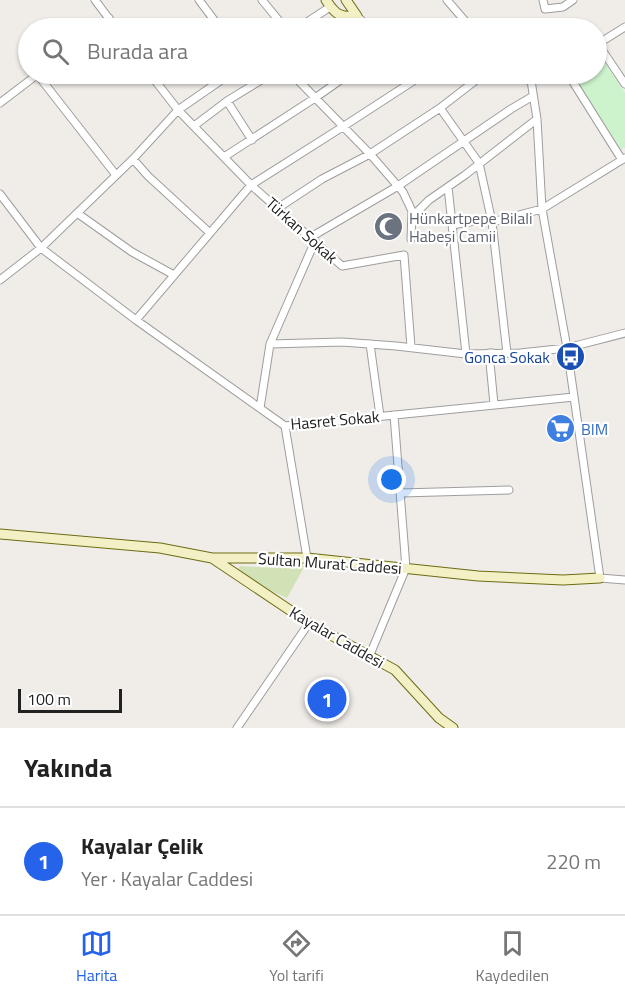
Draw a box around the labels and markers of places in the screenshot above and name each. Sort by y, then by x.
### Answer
place label: Hünkartpepe Bilali Habeşi Camii [409,206,533,248]
mosque icon: Hünkartpepe Bilali Habeşi Camii [372,211,404,243]
bus stop icon: Gonca Sokak [555,341,587,373]
place label: Gonca Sokak [464,345,550,369]
supermarket icon: BIM [544,413,576,445]
place label: BIM [581,417,608,441]
pin: 1 [308,676,346,722]

